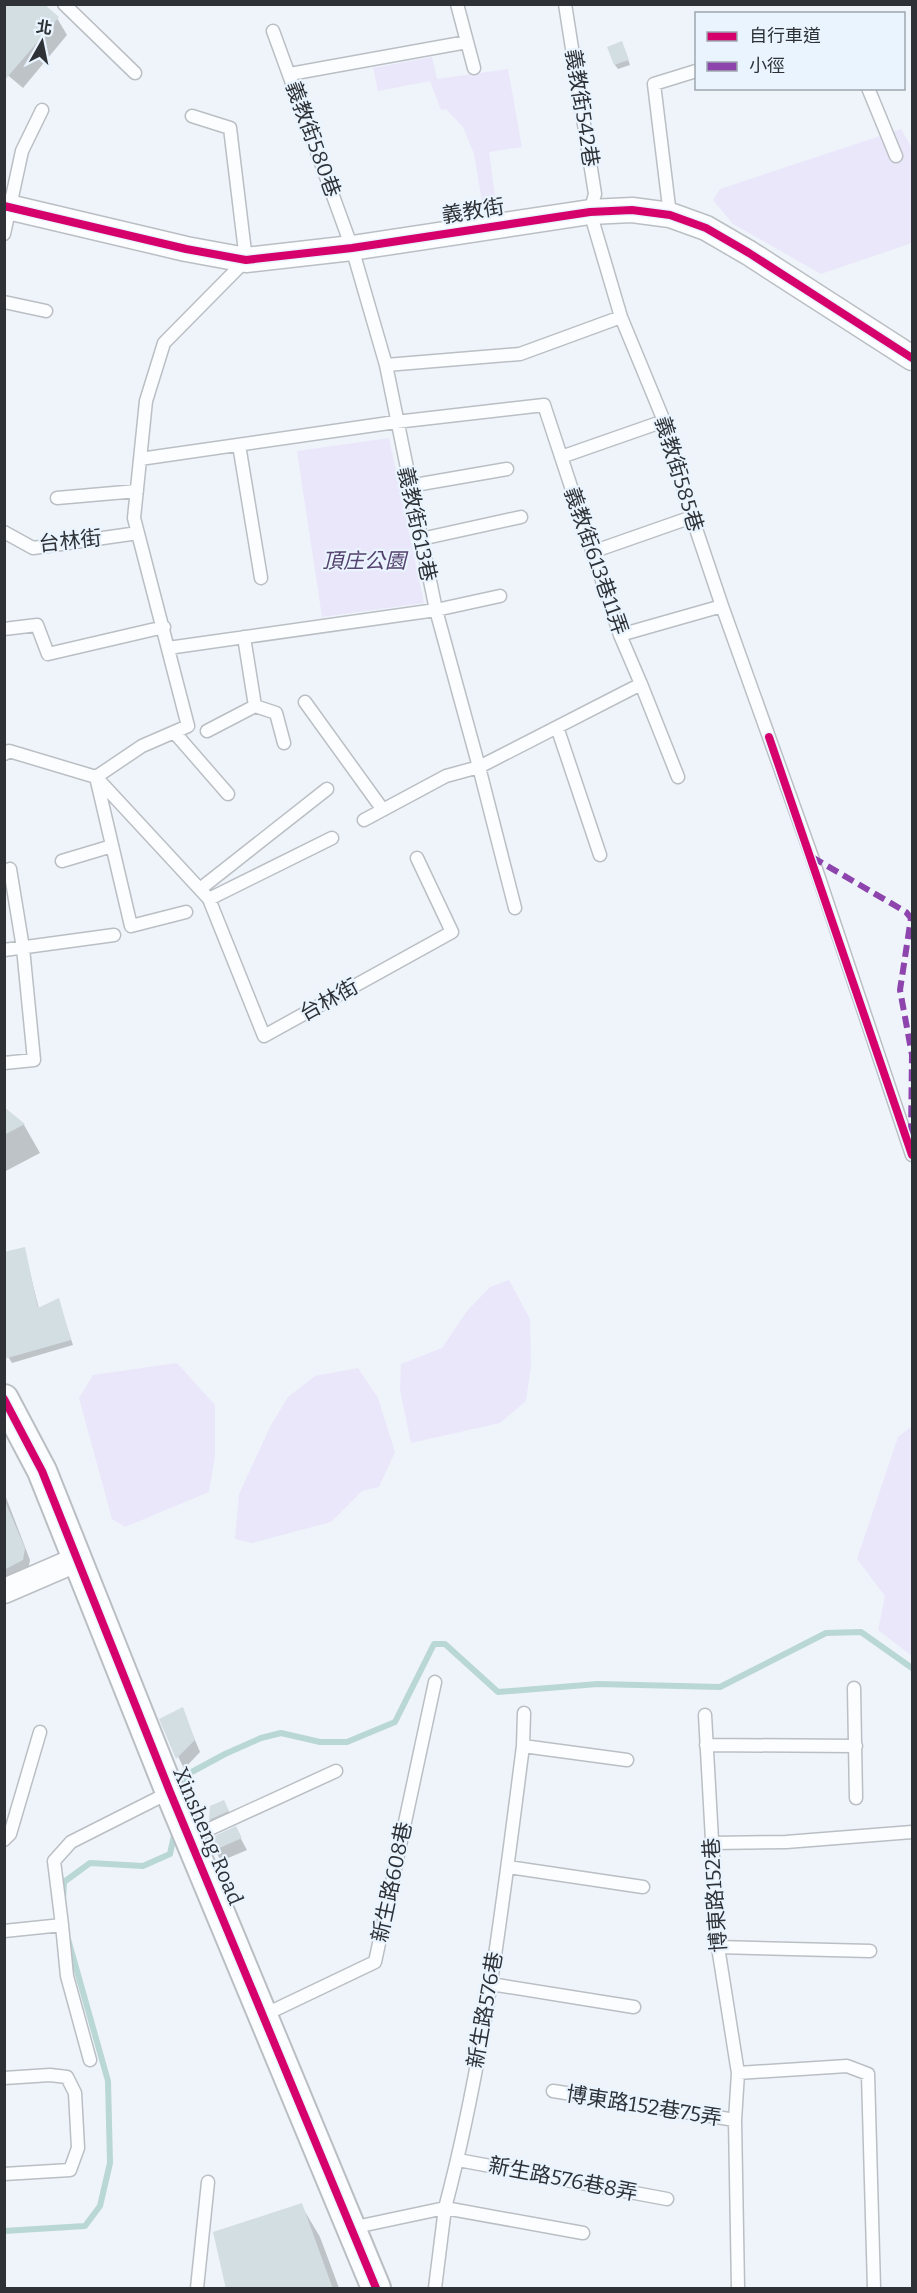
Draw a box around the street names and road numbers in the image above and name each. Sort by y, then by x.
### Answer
street label: 義教街542巷 [560,47,604,169]
street label: 義教街580巷 [280,78,346,200]
street label: 義教街 [440,193,506,229]
street label: 義教街585巷 [649,413,709,535]
street label: 義教街613巷 [392,464,442,584]
street label: 義教街613巷11弄 [559,484,633,638]
street label: 台林街 [37,525,103,557]
street label: 台林街 [295,973,363,1027]
street label: Xinsheng Road [167,1763,249,1909]
street label: 新生路608巷 [367,1819,417,1945]
street label: 博東路152巷 [698,1837,732,1953]
street label: 新生路576巷 [462,1950,508,2070]
street label: 博東路152巷75弄 [564,2081,724,2131]
street label: 新生路576巷8弄 [486,2152,640,2206]

